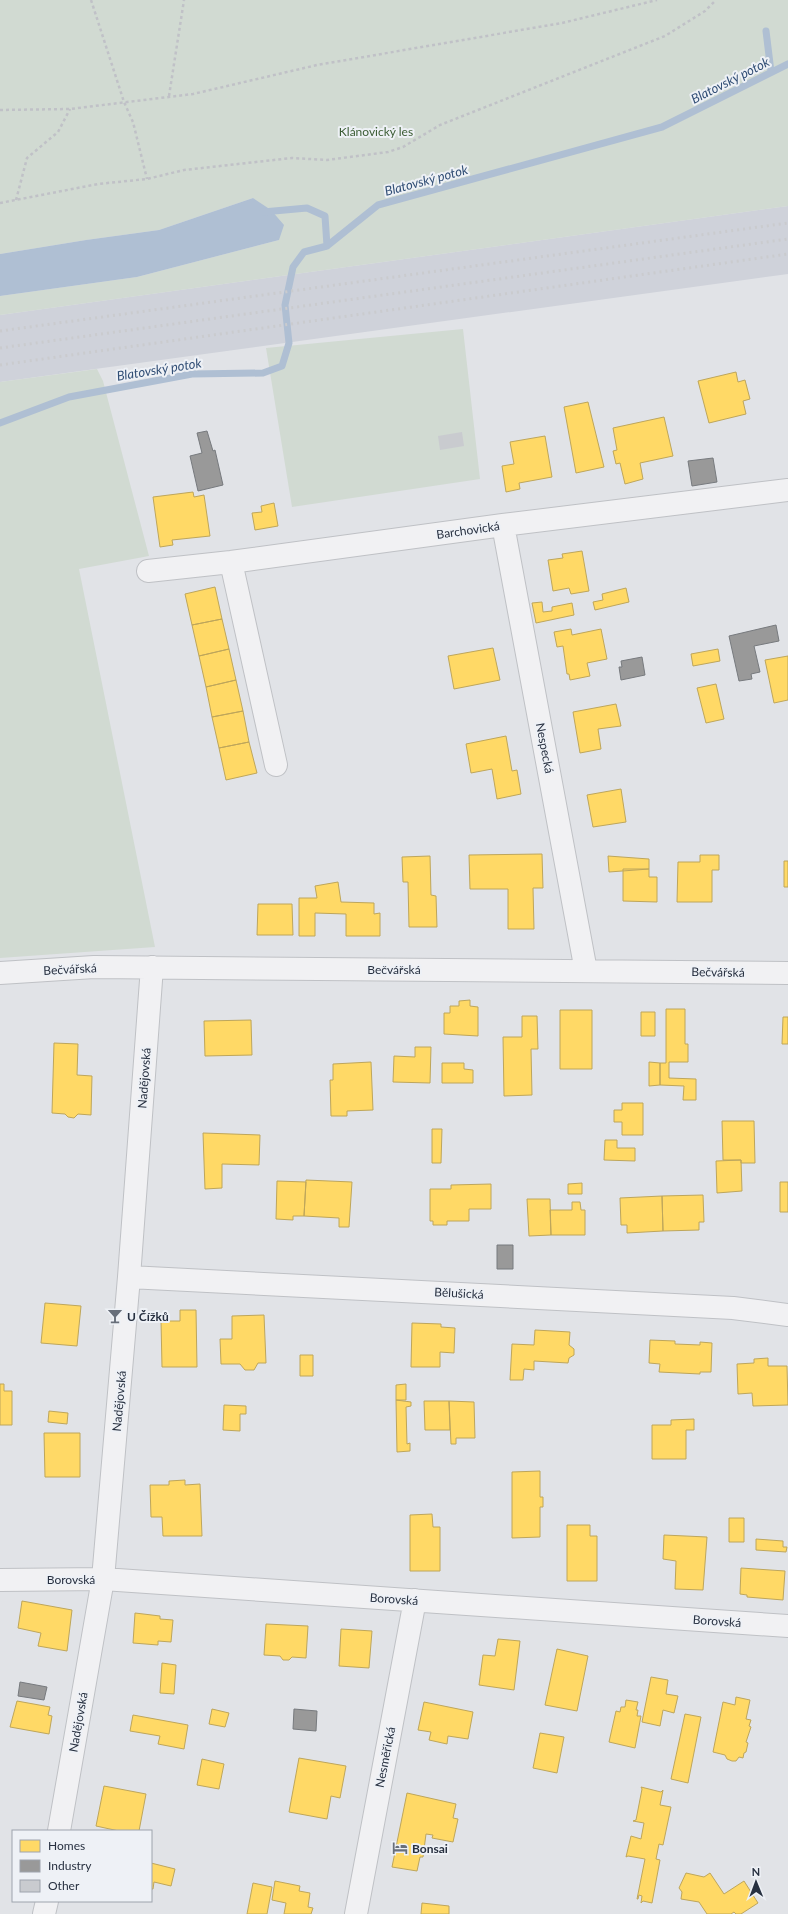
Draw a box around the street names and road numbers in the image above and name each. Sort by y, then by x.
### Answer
street label: Barchovická [435,518,501,542]
street label: Nespecká [533,721,557,775]
street label: Bečvářská [43,960,97,978]
street label: Bečvářská [367,962,421,977]
street label: Bečvářská [691,964,745,980]
street label: Nadějovská [134,1047,154,1109]
street label: Bělušická [434,1284,484,1302]
street label: Nadějovská [109,1370,129,1432]
street label: Borovská [47,1572,95,1587]
street label: Borovská [369,1590,419,1608]
street label: Borovská [692,1612,742,1630]
street label: Nadějovská [65,1691,91,1753]
street label: Nesměřická [372,1725,398,1789]

